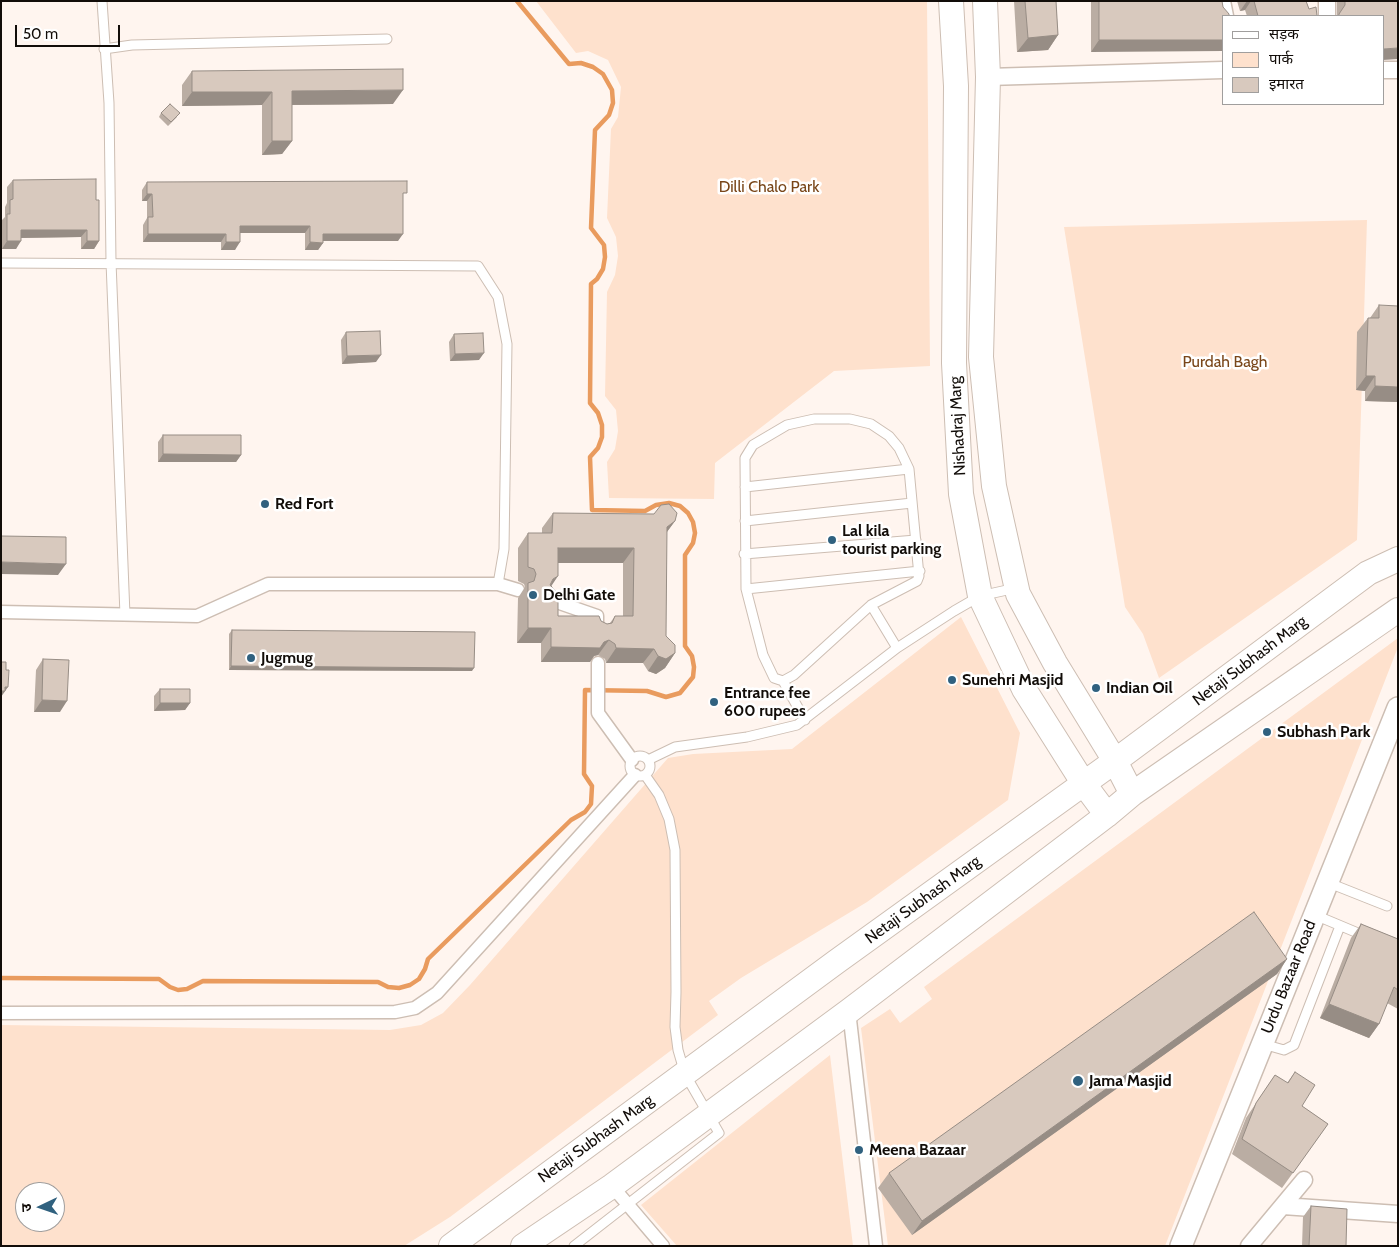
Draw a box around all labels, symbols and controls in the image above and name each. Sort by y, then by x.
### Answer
scale bar [18,15,122,47]
legend [1222,15,1384,105]
text: 50 m [23,25,58,43]
text: सड़क [1269,25,1299,43]
text: पार्क [1269,50,1293,68]
text: इमारत [1269,75,1304,93]
park label: Dilli Chalo Park [719,177,819,197]
park label: Purdah Bagh [1183,352,1267,372]
street label: Nishadraj Marg [946,376,970,476]
place label: Red Fort [275,494,333,514]
marker: Red Fort [259,498,271,510]
place label: Lal kila tourist parking [842,521,941,559]
marker: Lal kila tourist parking [826,534,838,546]
place label: Delhi Gate [543,585,615,605]
marker: Delhi Gate [527,589,539,601]
street label: Netaji Subhash Marg [1189,612,1311,710]
place label: Jugmug [261,648,313,668]
marker: Jugmug [245,652,257,664]
place label: Sunehri Masjid [962,670,1063,690]
marker: Sunehri Masjid [946,674,958,686]
place label: Indian Oil [1106,678,1173,698]
marker: Indian Oil [1090,682,1102,694]
place label: Entrance fee 600 rupees [724,683,810,721]
marker: Entrance fee 600 rupees [708,696,720,708]
place label: Subhash Park [1277,722,1370,742]
marker: Subhash Park [1261,726,1273,738]
street label: Netaji Subhash Marg [862,852,984,948]
street label: Urdu Bazaar Road [1258,918,1320,1036]
place label: Jama Masjid [1089,1071,1172,1091]
marker: Jama Masjid [1071,1074,1085,1088]
street label: Netaji Subhash Marg [535,1091,657,1187]
place label: Meena Bazaar [869,1140,966,1160]
marker: Meena Bazaar [853,1144,865,1156]
north arrow [15,1182,65,1232]
text: उ [17,1203,35,1212]

